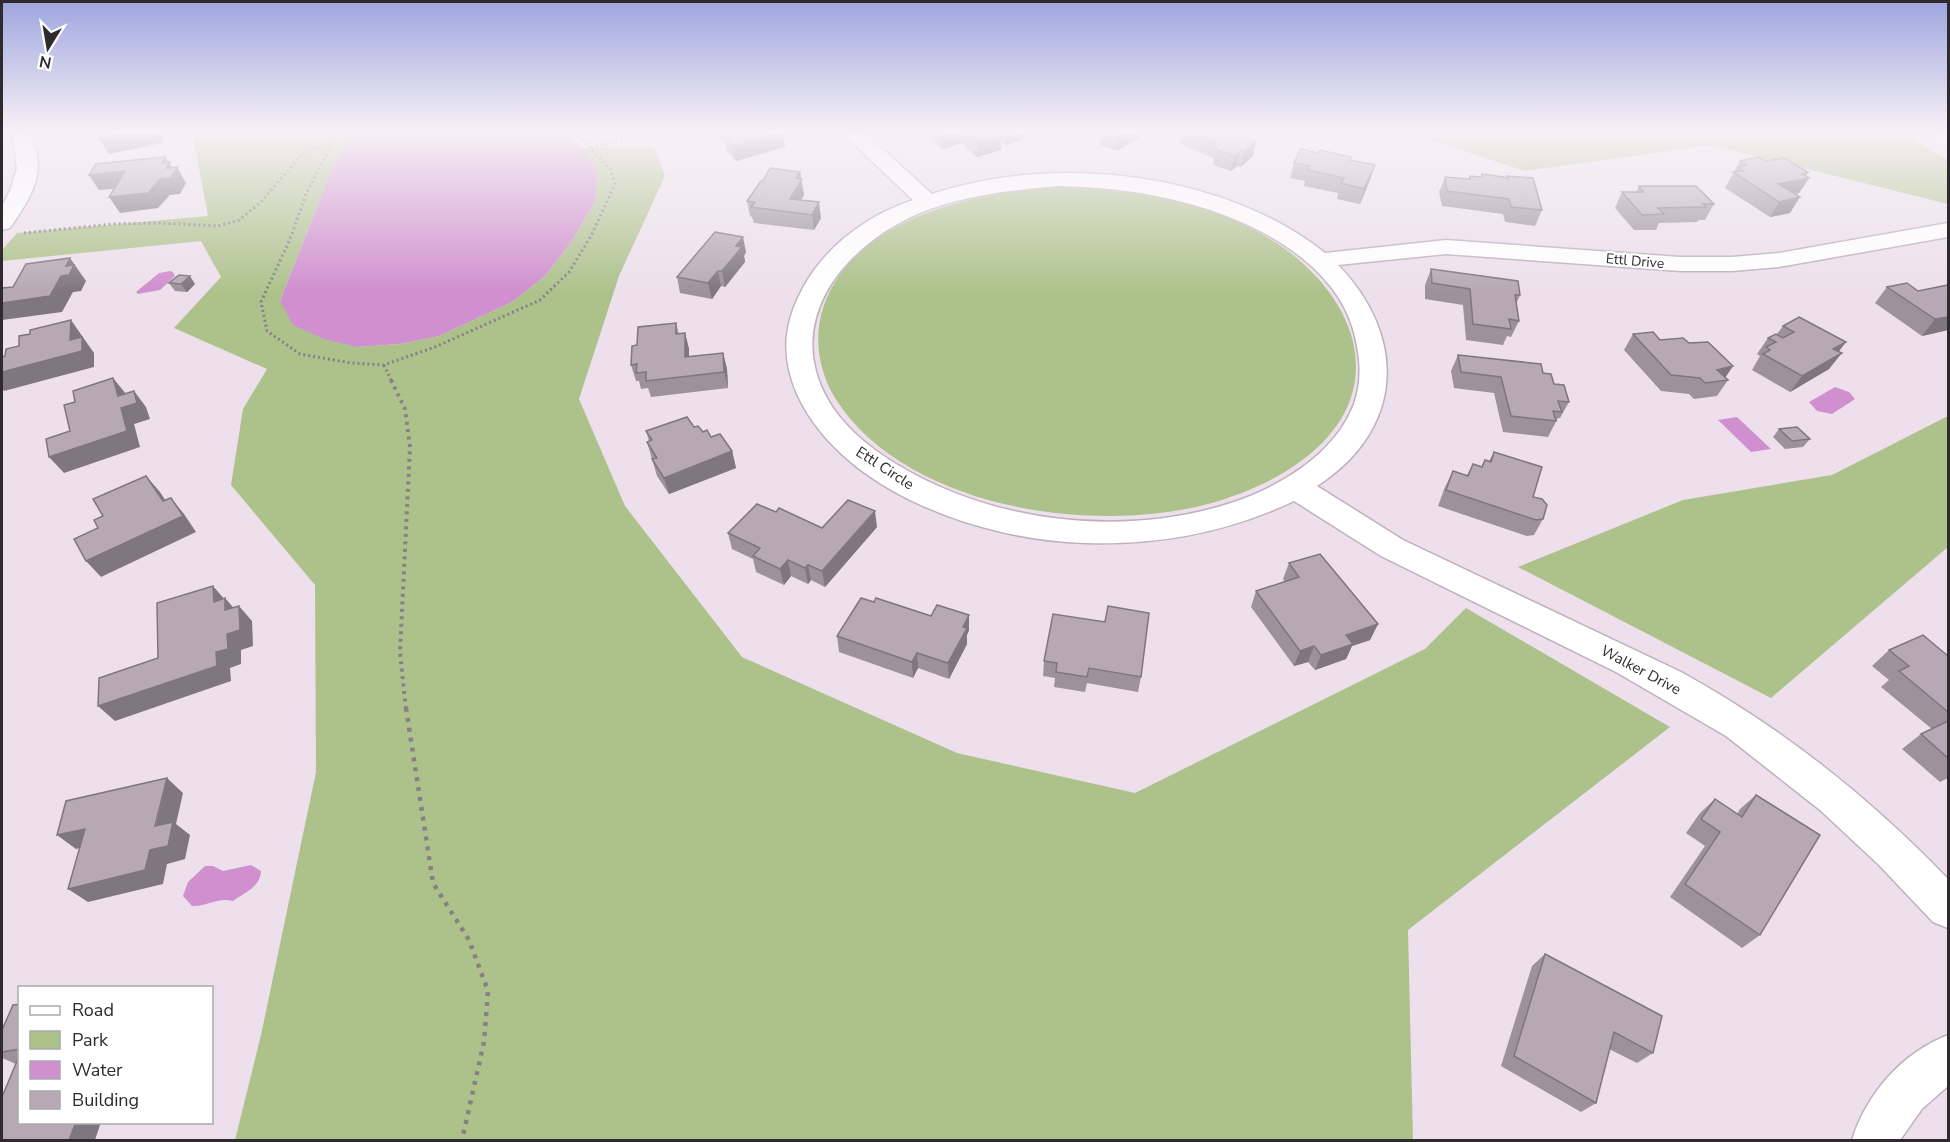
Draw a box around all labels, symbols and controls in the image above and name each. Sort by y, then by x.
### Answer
north arrow [18,18,78,78]
text: N [37,50,53,74]
street label: Ettl Drive [1605,249,1665,273]
street label: Ettl Circle [852,442,918,494]
street label: Walker Drive [1597,640,1685,700]
legend [18,986,213,1124]
text: Road [72,998,114,1022]
text: Park [72,1028,109,1052]
text: Water [72,1058,123,1082]
text: Building [72,1088,139,1112]

